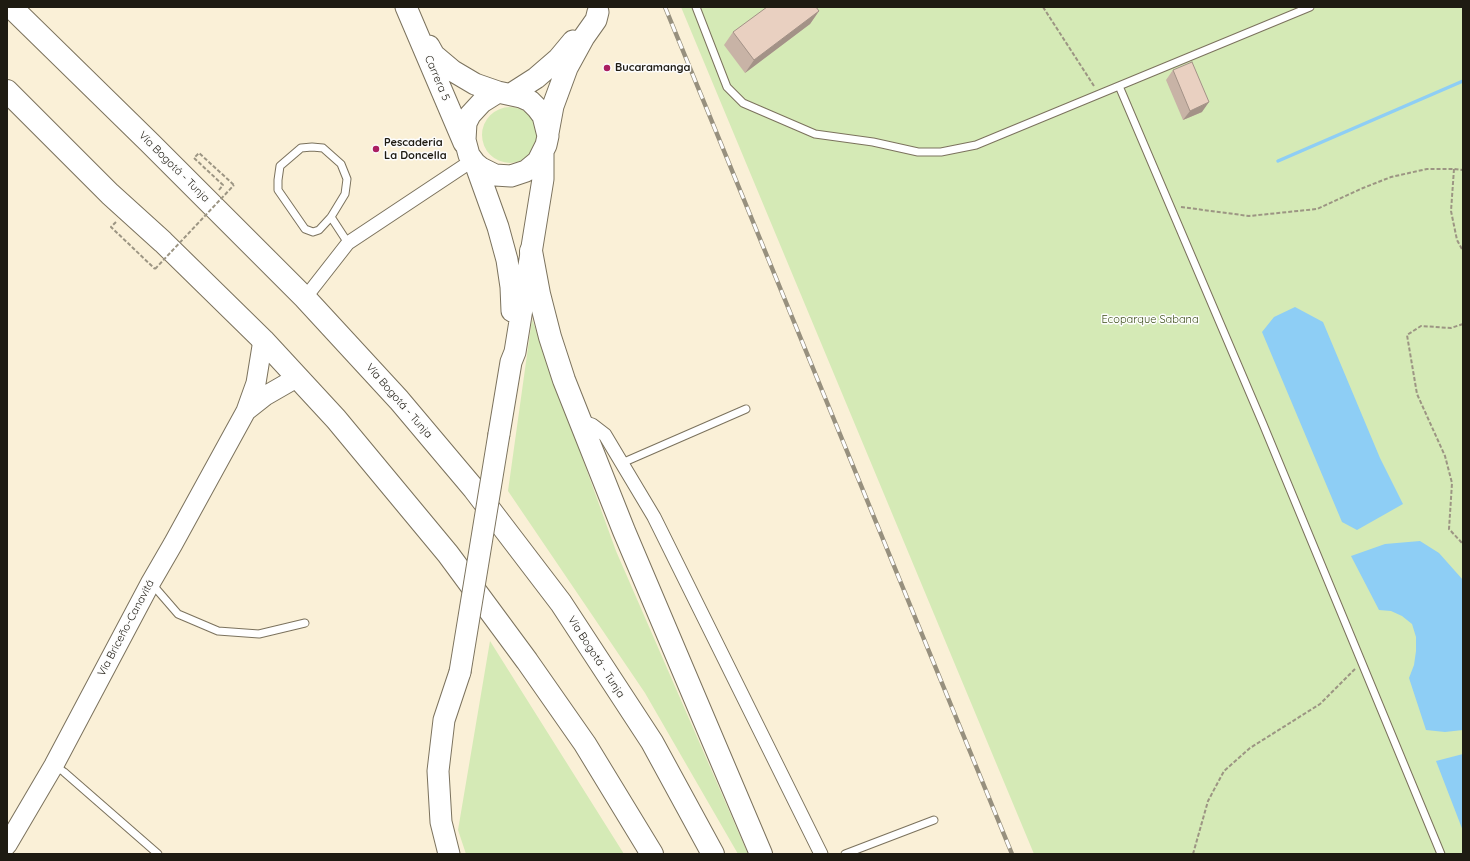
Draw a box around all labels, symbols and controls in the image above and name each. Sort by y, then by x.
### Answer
street label: Carrera 5 [422,53,452,103]
place label: Bucaramanga [615,61,690,75]
marker: Bucaramanga [602,63,612,73]
street label: Vía Bogotá - Tunja [136,129,212,205]
place label: Pescaderia La Doncella [384,136,447,162]
marker: Pescaderia La Doncella [371,144,381,154]
park label: Ecoparque Sabana [1101,313,1199,327]
street label: Vía Bogotá - Tunja [363,361,435,441]
street label: Vía Briceño-Canavitá [95,577,157,679]
street label: Vía Bogotá - Tunja [565,614,627,700]

